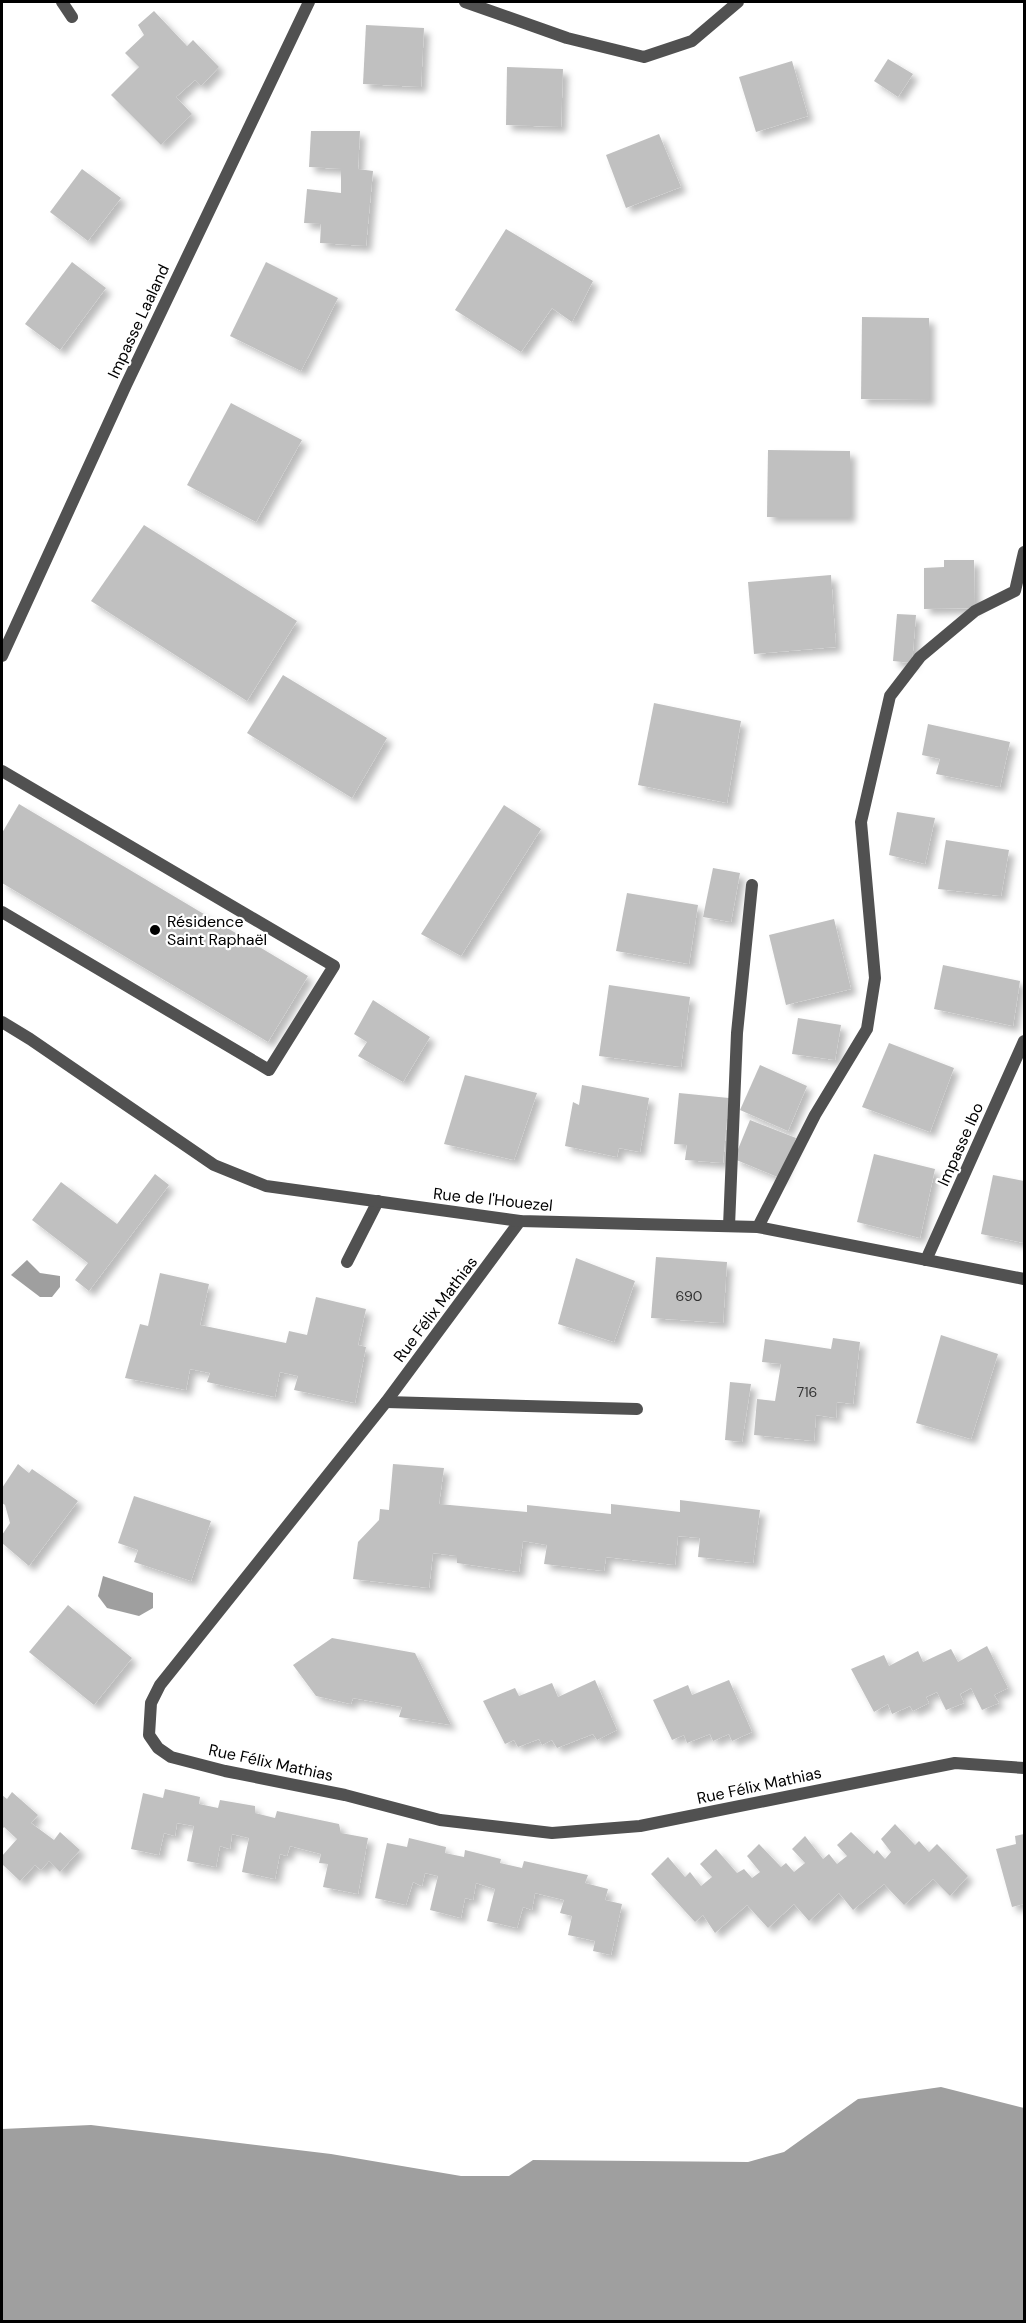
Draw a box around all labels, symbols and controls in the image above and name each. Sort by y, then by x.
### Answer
street label: Impasse Laaland [103,261,174,382]
place label: Résidence Saint Raphaël [167,911,267,950]
marker: Résidence Saint Raphaël [148,923,162,937]
street label: Impasse Ibo [933,1099,988,1189]
street label: Rue de l'Houezel [432,1183,554,1216]
street label: Rue Félix Mathias [389,1252,482,1366]
house number: 690 [676,1287,702,1305]
house number: 716 [797,1383,817,1401]
street label: Rue Félix Mathias [207,1739,335,1786]
street label: Rue Félix Mathias [695,1762,823,1809]

